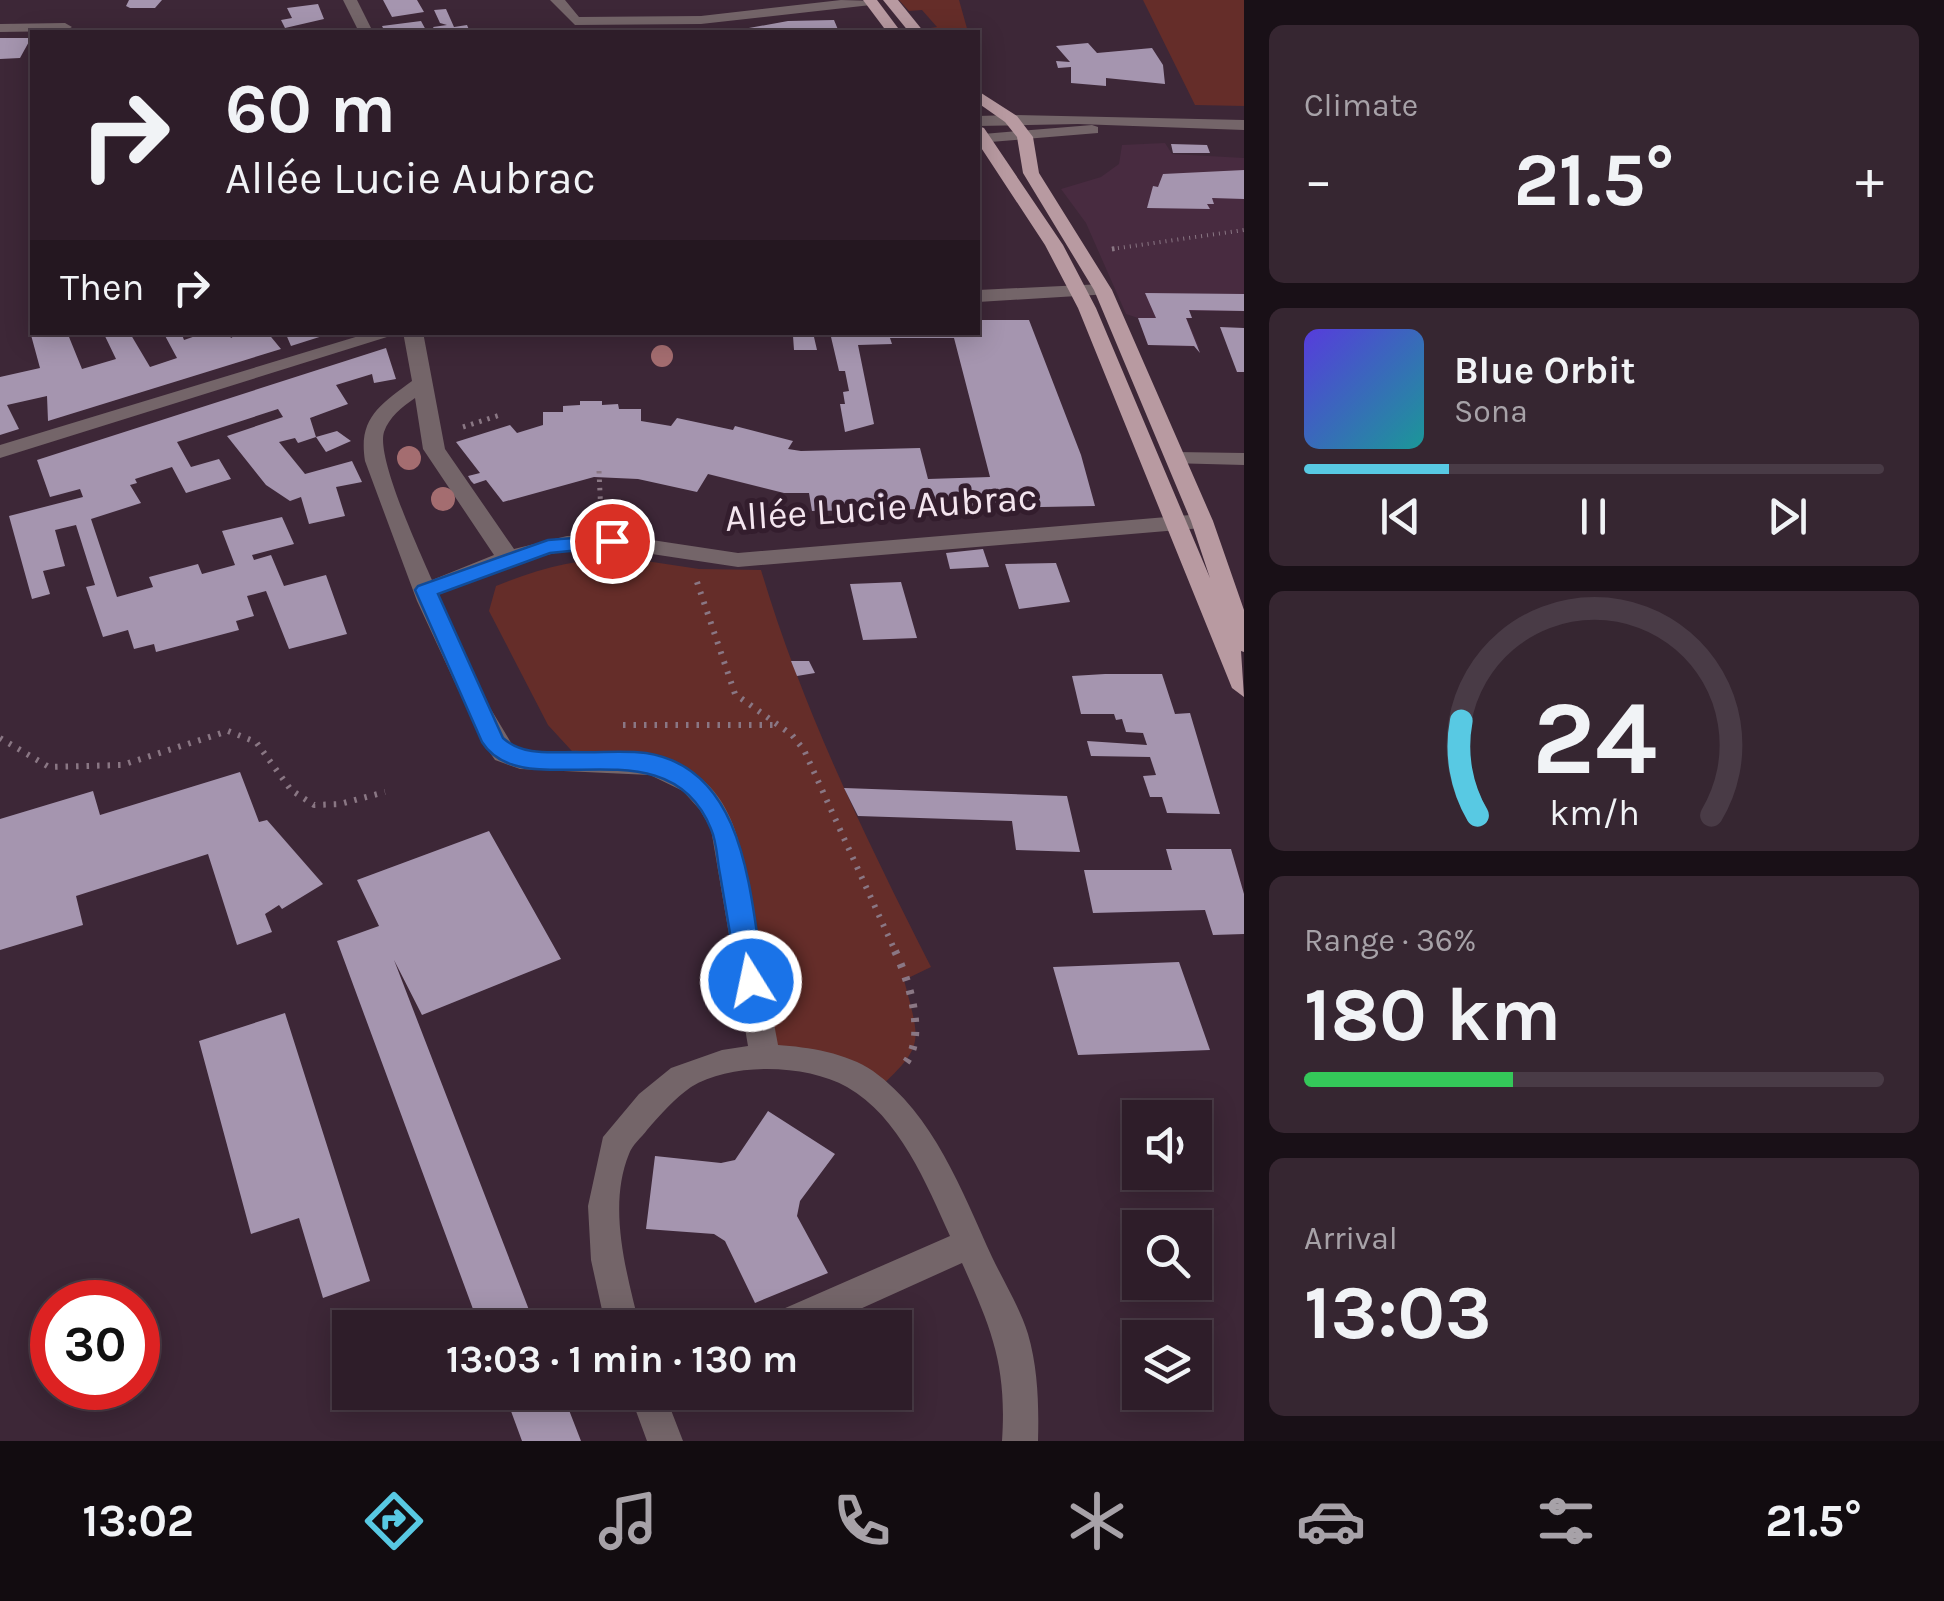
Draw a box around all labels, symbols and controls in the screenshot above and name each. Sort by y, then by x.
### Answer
text: 60 m [225,68,396,150]
icon: right [60,70,190,200]
text: Climate [1304,87,1418,124]
text: 21.5° [1513,136,1675,224]
text: − [1304,148,1333,212]
text: + [1855,148,1884,212]
text: Allée Lucie Aubrac [225,152,596,204]
icon: right [164,260,219,315]
text: Then [60,265,144,310]
text: Blue Orbit [1454,348,1635,393]
text: Sona [1454,393,1528,430]
street label: Allée Lucie Aubrac [723,474,1039,541]
icon: previous [1373,489,1428,544]
icon: pause [1566,489,1621,544]
icon: next [1760,489,1815,544]
pin [570,499,655,584]
icon: arrive [585,514,640,569]
text: 24 [1532,678,1656,799]
text: km/h [1549,792,1639,834]
text: Range · 36% [1304,922,1476,959]
position arrow [699,929,803,1033]
text: 180 km [1304,971,1561,1059]
map controls [1122,1100,1212,1410]
button: sound [1122,1100,1212,1190]
button: search [1122,1210,1212,1300]
text: Arrival [1304,1220,1398,1257]
text: 13:03 [1304,1269,1492,1357]
speed limit sign: 30 [30,1280,160,1410]
button: layers [1122,1320,1212,1410]
text: 13:03 · 1 min · 130 m [446,1337,798,1382]
icon: directions [359,1486,429,1556]
icon: music [593,1486,663,1556]
icon: phone [827,1486,897,1556]
icon: climate [1062,1486,1132,1556]
icon: car [1296,1486,1366,1556]
icon: filters [1531,1486,1601,1556]
text: 13:02 [82,1495,194,1547]
text: 21.5° [1765,1495,1862,1547]

